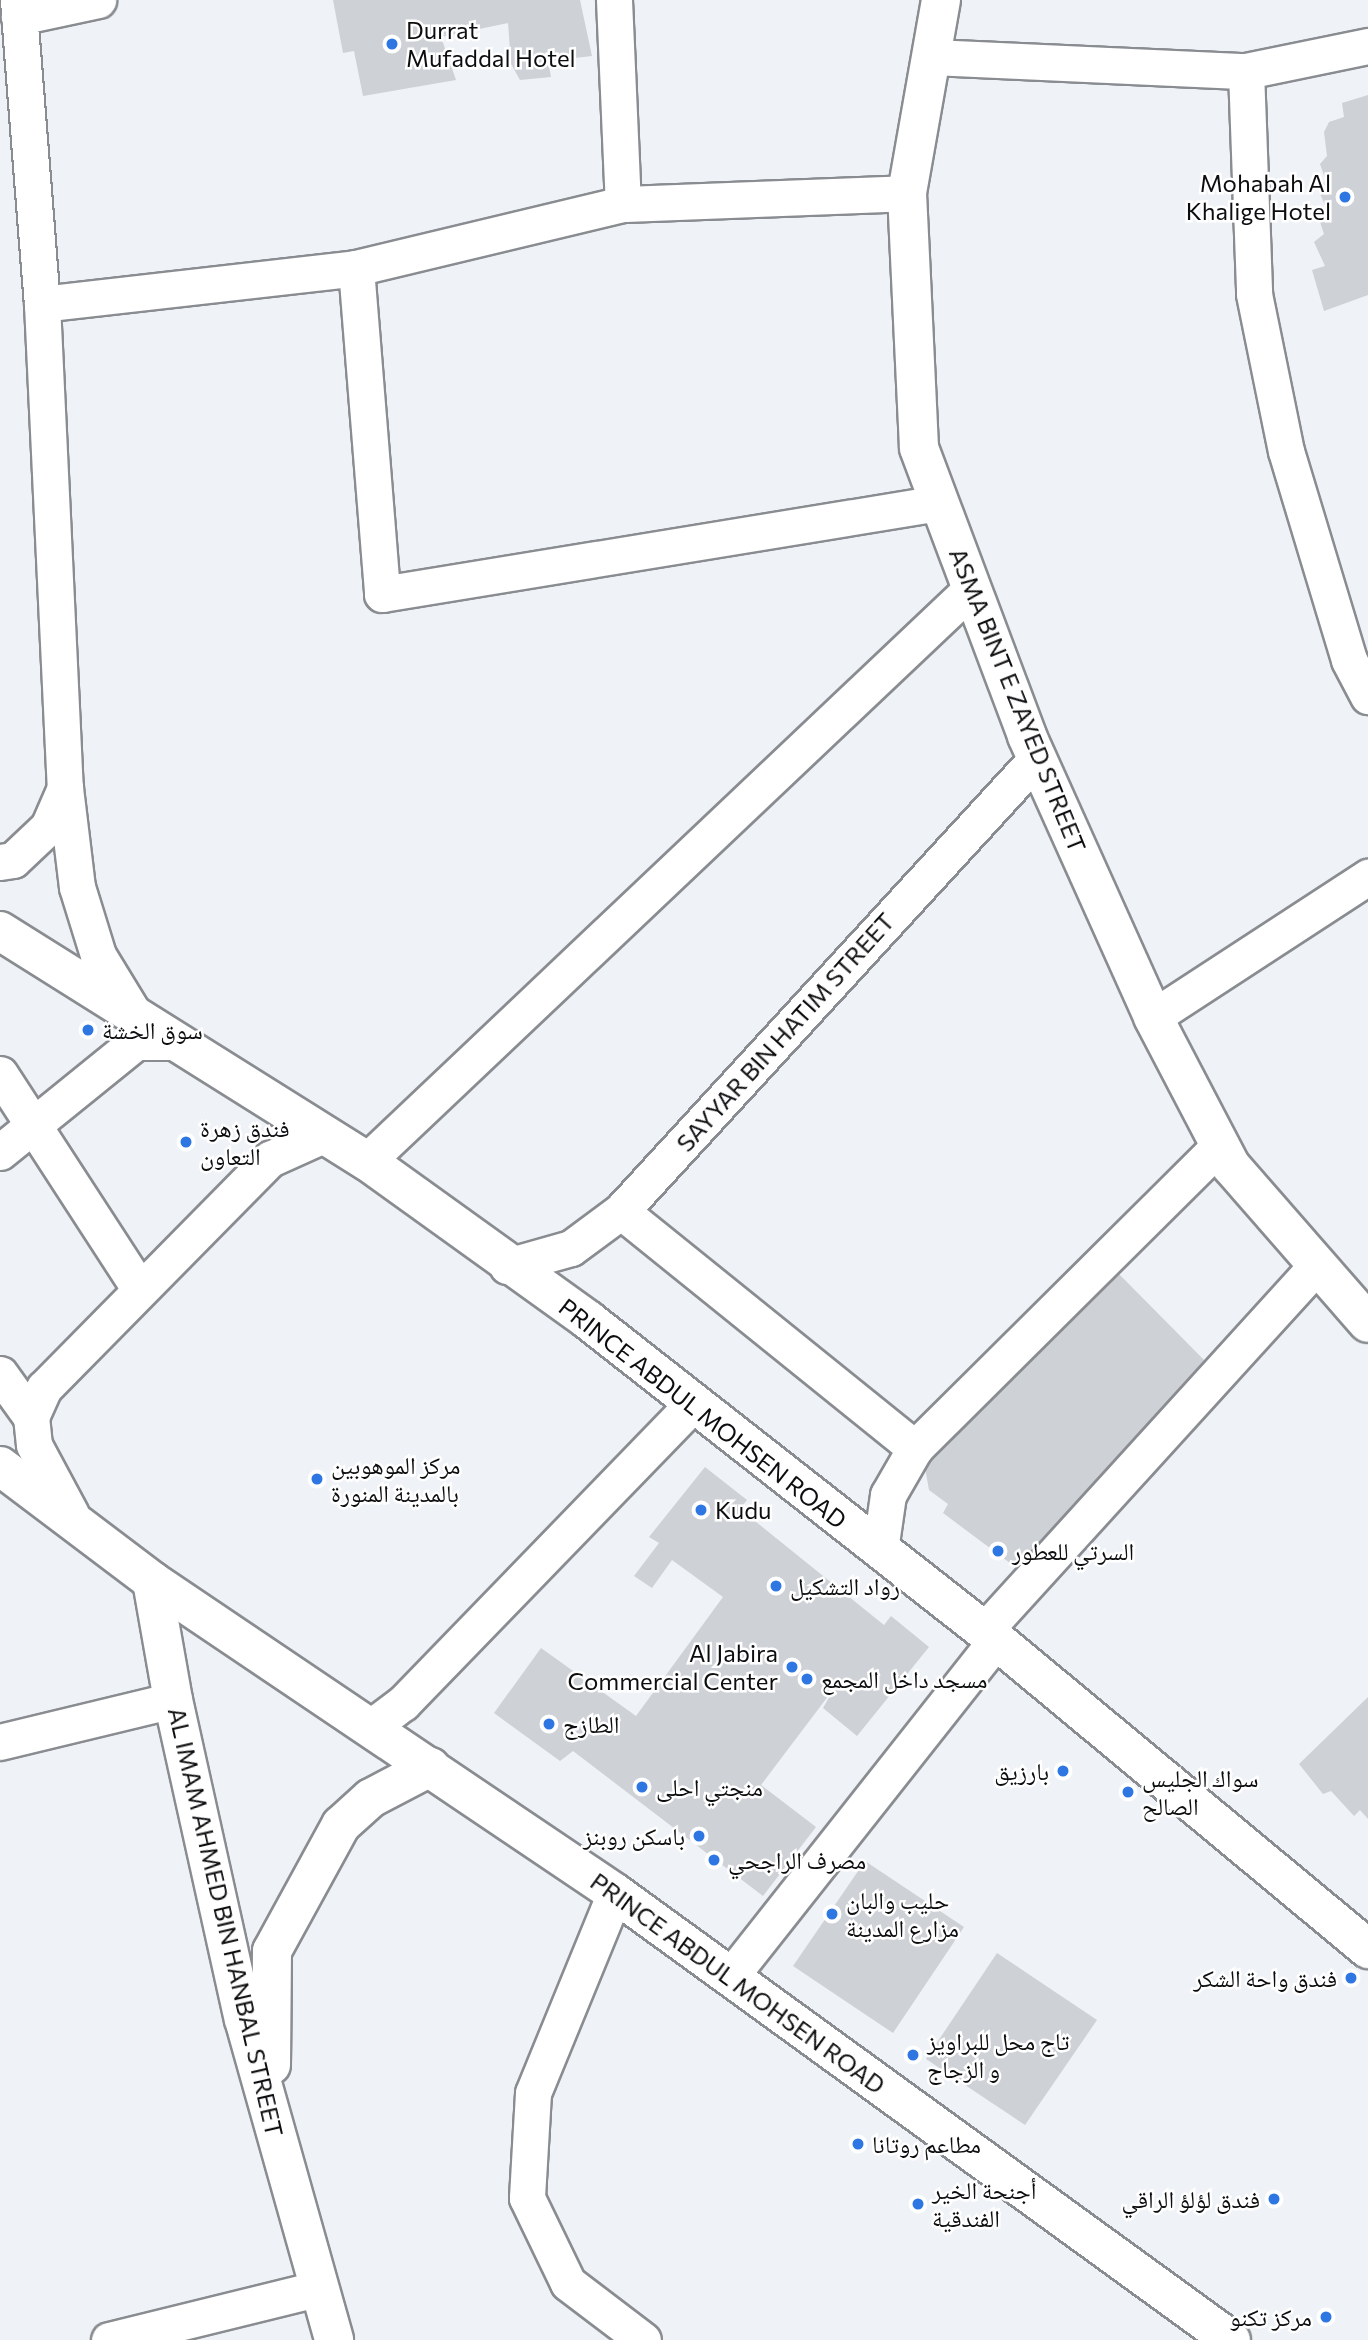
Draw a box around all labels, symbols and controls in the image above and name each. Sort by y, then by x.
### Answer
place label: Durrat Mufaddal Hotel [406,16,576,72]
marker: Durrat Mufaddal Hotel [384,36,400,52]
place label: Mohabah Al Khalige Hotel [1186,169,1331,225]
marker: Mohabah Al Khalige Hotel [1337,189,1353,205]
street label: ASMA BINT E ZAYED STREET [944,544,1092,856]
street label: SAYYAR BIN HATIM STREET [670,907,900,1157]
place label: سوق الخشة [102,1016,203,1044]
marker: سوق الخشة [80,1022,96,1038]
place label: فندق زهرة التعاون [200,1114,290,1170]
marker: فندق زهرة التعاون [178,1134,194,1150]
street label: PRINCE ABDUL MOHSEN ROAD [554,1292,852,1534]
place label: مركز الموهوبين بالمدينة المنورة [331,1451,461,1507]
marker: مركز الموهوبين بالمدينة المنورة [309,1471,325,1487]
place label: Kudu [715,1496,771,1524]
marker: Kudu [693,1502,709,1518]
place label: السرتي للعطور [1012,1537,1134,1565]
marker: السرتي للعطور [990,1543,1006,1559]
place label: رواد التشكيل [790,1572,900,1600]
marker: رواد التشكيل [768,1578,784,1594]
place label: Al Jabira Commercial Center [567,1639,778,1695]
marker: Al Jabira Commercial Center [784,1659,800,1675]
place label: مسجد داخل المجمع [821,1665,988,1693]
marker: مسجد داخل المجمع [799,1671,815,1687]
street label: AL IMAM AHMED BIN HANBAL STREET [163,1705,289,2139]
place label: الطازج [563,1710,619,1738]
marker: الطازج [541,1716,557,1732]
place label: بارزيق [994,1757,1049,1785]
marker: بارزيق [1055,1763,1071,1779]
place label: سواك الجليس الصالح [1142,1764,1258,1820]
place label: منجتي احلى [656,1773,763,1801]
marker: منجتي احلى [634,1779,650,1795]
marker: سواك الجليس الصالح [1120,1784,1136,1800]
place label: باسكن روبنز [583,1822,685,1850]
marker: باسكن روبنز [691,1828,707,1844]
place label: مصرف الراجحي [728,1846,866,1874]
marker: مصرف الراجحي [706,1852,722,1868]
street label: PRINCE ABDUL MOHSEN ROAD [585,1866,891,2100]
place label: حليب والبان مزارع المدينة [846,1886,959,1942]
marker: حليب والبان مزارع المدينة [824,1906,840,1922]
place label: فندق واحة الشكر [1193,1964,1337,1992]
marker: فندق واحة الشكر [1343,1970,1359,1986]
place label: تاج محل للبراويز و الزجاج [927,2027,1069,2083]
marker: تاج محل للبراويز و الزجاج [905,2047,921,2063]
place label: مطاعم روتانا [872,2130,981,2158]
marker: مطاعم روتانا [850,2136,866,2152]
place label: أجنحة الخير الفندقية [932,2176,1037,2232]
place label: فندق لؤلؤ الراقي [1121,2185,1260,2213]
marker: فندق لؤلؤ الراقي [1266,2191,1282,2207]
marker: أجنحة الخير الفندقية [910,2196,926,2212]
place label: مركز تكنو [1230,2303,1312,2331]
marker: مركز تكنو [1318,2309,1334,2325]

